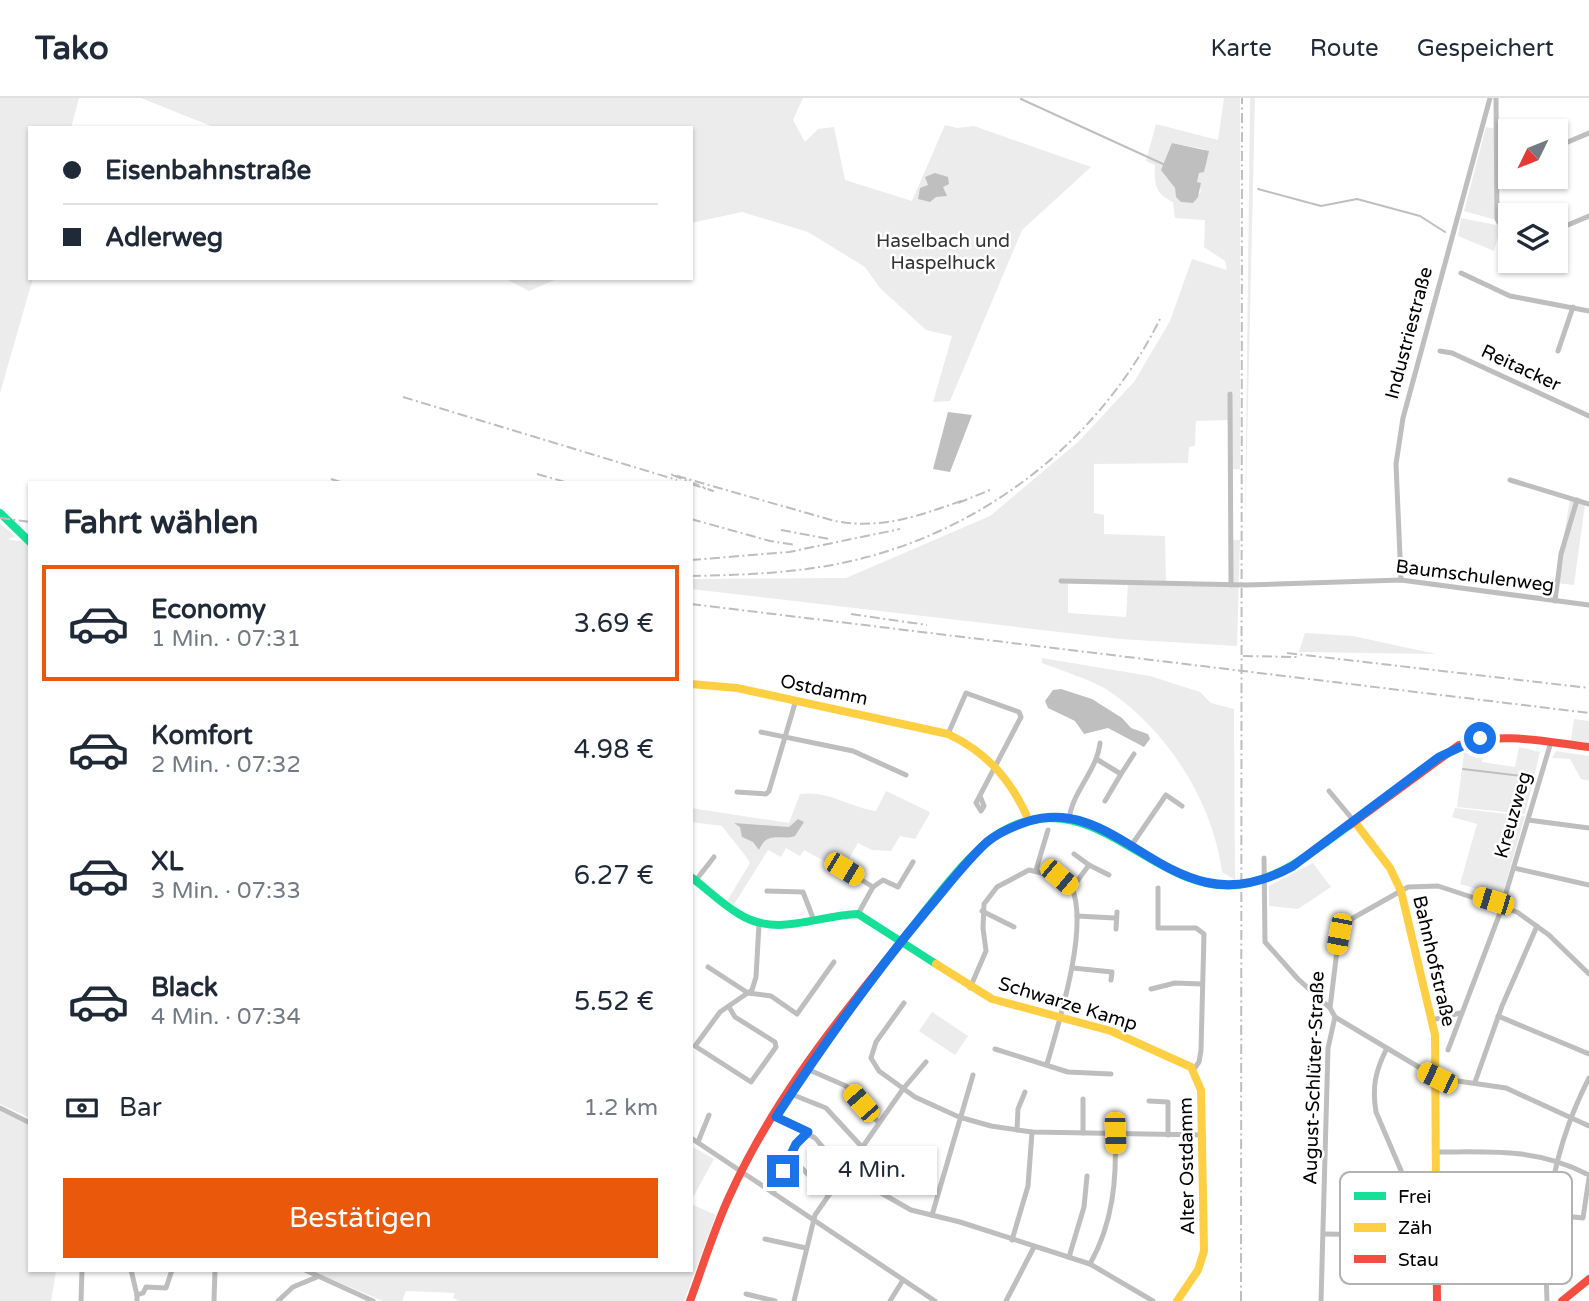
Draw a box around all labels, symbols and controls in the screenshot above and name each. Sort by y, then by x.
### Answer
text: Tako [35,29,109,68]
text: Karte [1210,34,1272,63]
text: Route [1310,34,1379,63]
text: Gespeichert [1417,34,1554,63]
north arrow [1498,119,1568,189]
map controls [1498,119,1568,273]
text: Eisenbahnstraße [105,155,311,186]
button: layers [1498,203,1568,273]
text: Adlerweg [105,222,223,253]
park label: Haselbach und Haspelhuck [876,230,1010,274]
street label: Industriestraße [1381,264,1437,402]
street label: Reitacker [1478,340,1565,396]
text: Fahrt wählen [63,504,259,542]
street label: Baumschulenweg [1394,555,1556,597]
icon: car [67,592,130,655]
text: Economy [151,594,266,625]
text: 3.69 € [574,608,654,639]
text: 1 Min. · 07:31 [151,625,301,653]
street label: Ostdamm [778,670,870,710]
icon: car [67,718,130,781]
text: Komfort [151,720,253,751]
route start [1464,722,1496,754]
text: 4.98 € [574,734,654,765]
text: 2 Min. · 07:32 [151,751,301,779]
street label: Kreuzweg [1490,769,1536,861]
icon: car [67,844,130,907]
text: XL [151,846,183,877]
car [821,849,868,889]
car [1037,855,1082,899]
text: 6.27 € [574,860,654,891]
text: 3 Min. · 07:33 [151,877,301,905]
car [1470,885,1517,917]
street label: Bahnhofstraße [1408,893,1460,1029]
car [1325,911,1354,957]
icon: car [67,970,130,1033]
street label: August-Schlüter-Straße [1299,971,1329,1185]
text: Black [151,972,218,1003]
street label: Schwarze Kamp [996,972,1140,1036]
text: 5.52 € [574,986,654,1017]
text: 4 Min. · 07:34 [151,1003,301,1031]
car [1414,1059,1461,1097]
car [840,1080,883,1126]
icon: cash [63,1089,101,1127]
text: Bar [119,1092,162,1123]
text: 1.2 km [584,1094,658,1122]
street label: Alter Ostdamm [1175,1097,1199,1235]
car [1104,1112,1127,1154]
callout: 4 Min. [808,1146,937,1196]
route end [767,1155,799,1187]
text: 4 Min. [838,1156,906,1184]
legend [1340,1172,1572,1284]
button: Bestätigen [63,1178,658,1258]
text: Frei [1398,1186,1432,1208]
text: Zäh [1398,1217,1432,1239]
text: Stau [1398,1249,1439,1271]

